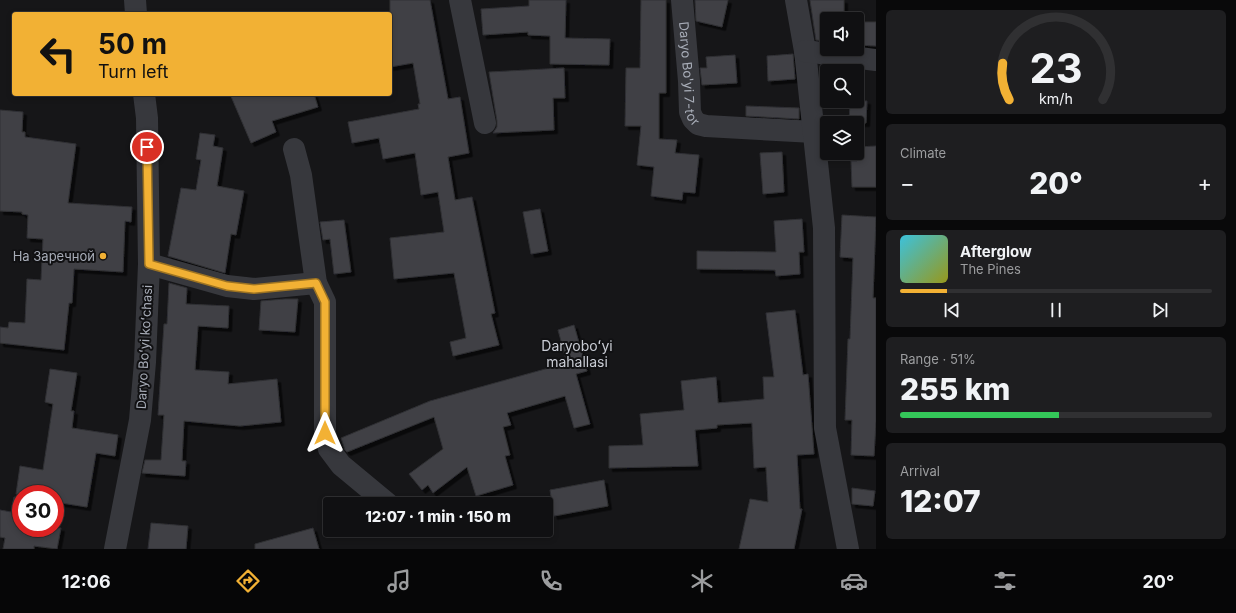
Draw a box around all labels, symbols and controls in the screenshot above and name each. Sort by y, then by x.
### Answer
map controls [820,12,864,160]
button: sound [820,12,864,56]
street label: Daryo Bo'yi 7-tor [676,21,703,129]
text: 50 m [98,27,167,61]
icon: left [32,28,84,80]
text: 23 [1029,43,1083,93]
text: Turn left [98,61,168,82]
button: search [820,64,864,108]
text: km/h [1039,90,1073,107]
button: layers [820,116,864,160]
pin [130,130,164,164]
icon: arrive [136,136,158,158]
text: Climate [900,145,946,161]
text: 20° [1029,165,1083,201]
text: − [900,170,915,196]
text: + [1197,170,1212,196]
text: Afterglow [960,242,1032,261]
place label: На Заречной [13,248,95,264]
marker: На Заречной [98,251,108,261]
text: The Pines [960,261,1021,277]
street label: Daryo Boʻyi koʻchasi [133,284,155,410]
icon: previous [941,299,963,321]
icon: pause [1045,299,1067,321]
icon: next [1149,299,1171,321]
district label: Daryoboʻyi mahallasi [541,337,613,370]
text: Range · 51% [900,351,976,367]
text: 255 km [900,371,1010,407]
position arrow [304,412,346,454]
text: Arrival [900,463,940,479]
text: 12:07 [900,483,981,519]
speed limit sign: 30 [12,485,64,537]
text: 12:07 · 1 min · 150 m [365,507,511,526]
icon: directions [234,567,262,595]
icon: music [385,567,413,595]
icon: phone [537,567,565,595]
icon: climate [688,567,716,595]
icon: car [840,567,868,595]
icon: filters [991,567,1019,595]
text: 12:06 [62,571,111,592]
text: 20° [1142,571,1174,592]

